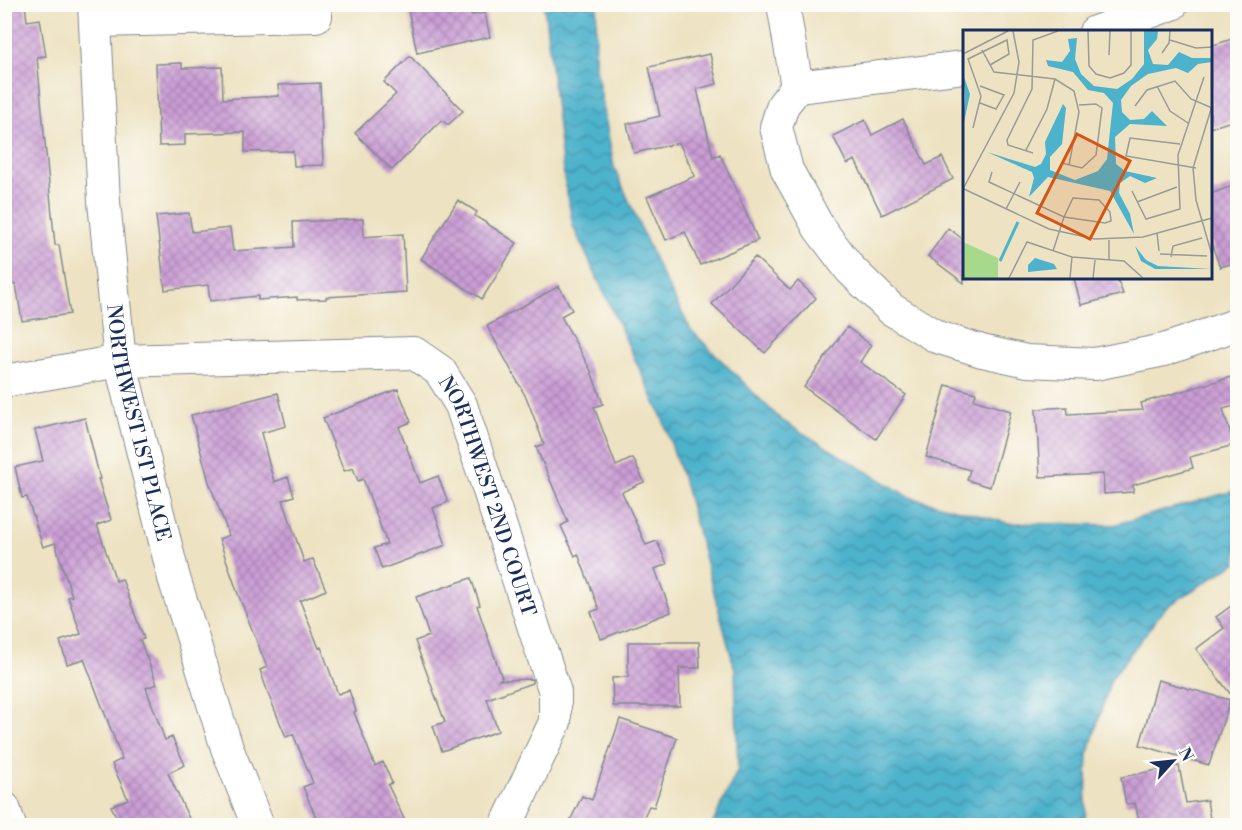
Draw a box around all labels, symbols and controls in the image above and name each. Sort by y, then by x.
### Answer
inset map [963,30,1212,279]
street label: NORTHWEST 1ST PLACE [100,303,175,544]
street label: NORTHWEST 2ND COURT [432,372,540,620]
north arrow [1143,731,1203,791]
text: N [1174,744,1197,765]

